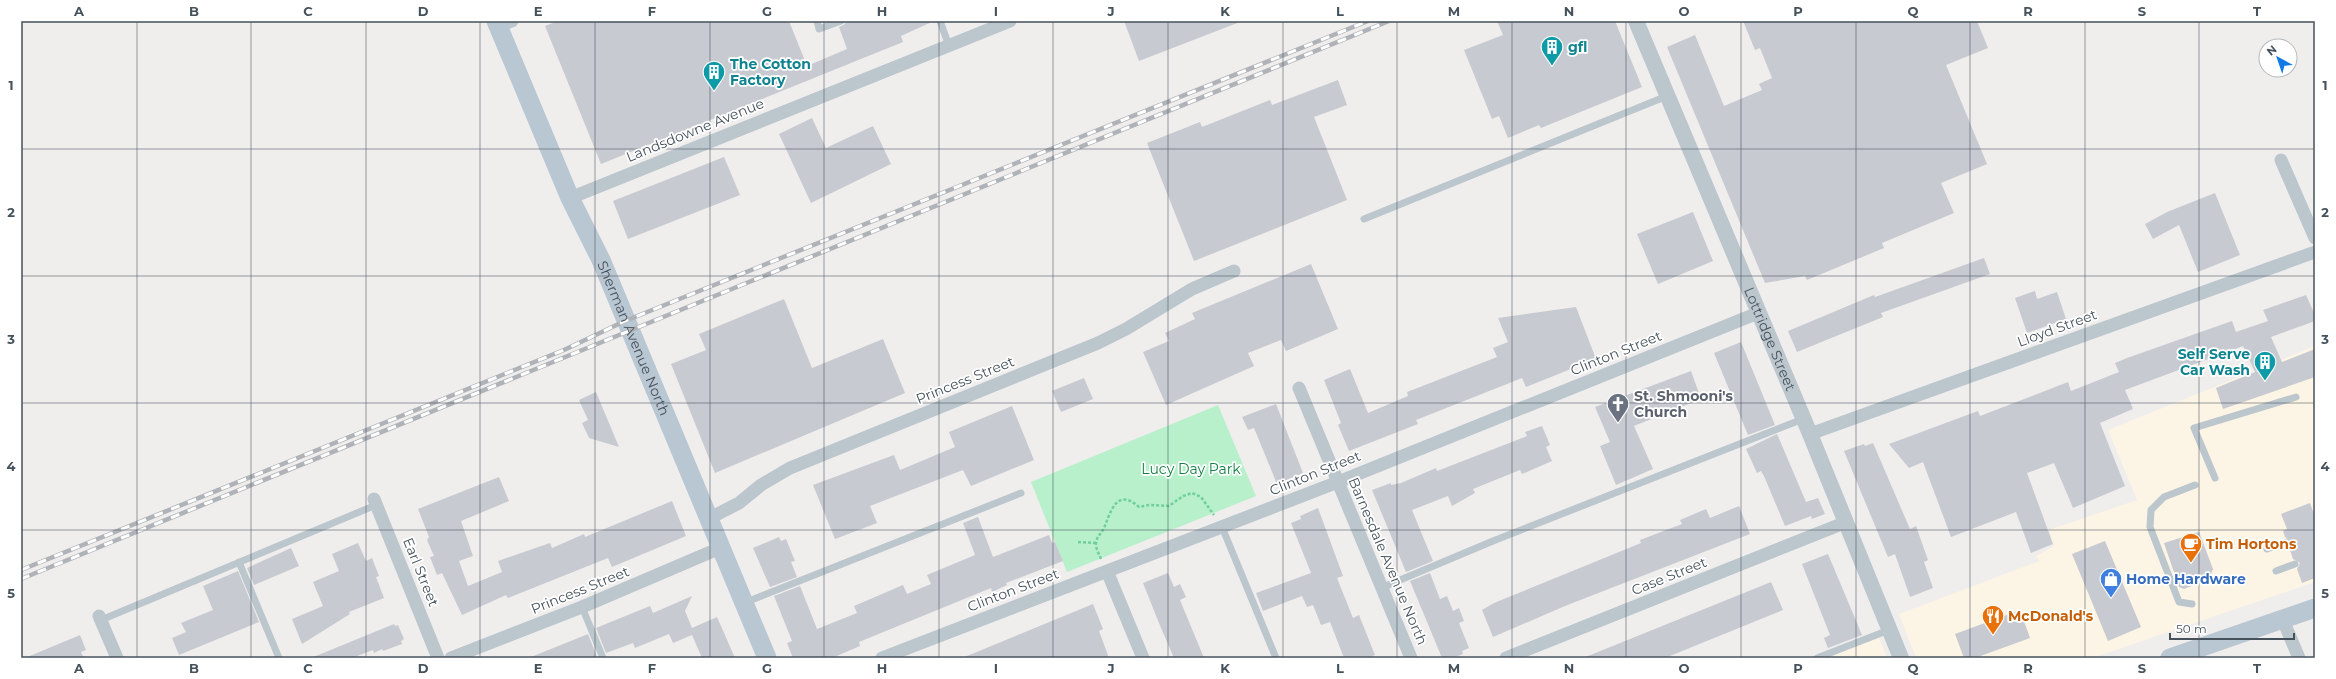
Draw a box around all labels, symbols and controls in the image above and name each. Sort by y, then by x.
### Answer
text: A [73,3,85,19]
text: B [189,3,199,19]
text: C [303,3,313,19]
text: D [418,3,429,19]
text: E [534,3,543,19]
text: F [648,3,656,19]
text: G [762,3,772,19]
text: H [877,3,887,19]
text: I [994,3,998,19]
text: J [1106,3,1115,19]
text: K [1220,3,1230,19]
text: L [1336,3,1344,19]
text: M [1448,3,1460,19]
text: N [1564,3,1574,19]
text: O [1679,3,1690,19]
text: P [1793,3,1803,19]
text: Q [1908,3,1919,19]
text: R [2023,3,2033,19]
text: S [2138,3,2146,19]
text: T [2253,3,2261,19]
building icon: gfl [1539,34,1565,67]
place label: gfl [1568,38,1587,56]
north arrow [2258,38,2298,78]
text: N [2264,42,2279,59]
place label: The Cotton Factory [730,55,811,89]
building icon: The Cotton Factory [701,59,727,92]
text: 1 [8,77,14,93]
text: 1 [2322,77,2328,93]
street label: Landsdowne Avenue [623,94,767,166]
text: 2 [7,204,15,220]
text: 2 [2321,204,2329,220]
street label: Sherman Avenue North [593,258,674,418]
street label: Lottridge Street [1740,284,1800,394]
street label: Lloyd Street [2015,305,2100,351]
street label: Clinton Street [1568,326,1664,379]
text: 3 [6,331,15,347]
text: 3 [2320,331,2329,347]
place label: Self Serve Car Wash [2178,345,2250,379]
building icon: Self Serve Car Wash [2252,349,2278,382]
street label: Princess Street [913,352,1017,408]
place label: St. Shmooni's Church [1634,387,1734,421]
church icon: St. Shmooni's Church [1605,391,1631,424]
street label: Clinton Street [1267,446,1363,499]
text: 4 [7,458,16,474]
text: 4 [2321,458,2330,474]
park label: Lucy Day Park [1141,460,1241,478]
street label: Barnesdale Avenue North [1344,474,1432,648]
cafe icon: Tim Hortons [2178,531,2204,564]
street label: Earl Street [399,535,443,609]
place label: Tim Hortons [2206,535,2297,553]
street label: Case Street [1629,553,1709,599]
street label: Princess Street [528,562,632,618]
street label: Clinton Street [965,564,1062,616]
shop icon: Home Hardware [2098,566,2124,599]
place label: Home Hardware [2126,570,2246,588]
text: 5 [7,585,15,601]
text: 5 [2321,585,2329,601]
restaurant icon: McDonald's [1980,603,2006,636]
place label: McDonald's [2008,607,2094,625]
scale bar [2170,615,2294,641]
text: 50 m [2176,621,2207,636]
text: A [73,660,85,676]
text: B [189,660,199,676]
text: C [303,660,313,676]
text: D [418,660,429,676]
text: E [534,660,543,676]
text: F [648,660,656,676]
text: G [762,660,772,676]
text: H [877,660,887,676]
text: I [994,660,998,676]
text: J [1106,660,1115,676]
text: K [1220,660,1230,676]
text: L [1336,660,1344,676]
text: M [1448,660,1460,676]
text: N [1564,660,1574,676]
text: O [1679,660,1690,676]
text: P [1793,660,1803,676]
text: Q [1908,660,1919,676]
text: R [2023,660,2033,676]
text: S [2138,660,2146,676]
text: T [2253,660,2261,676]

